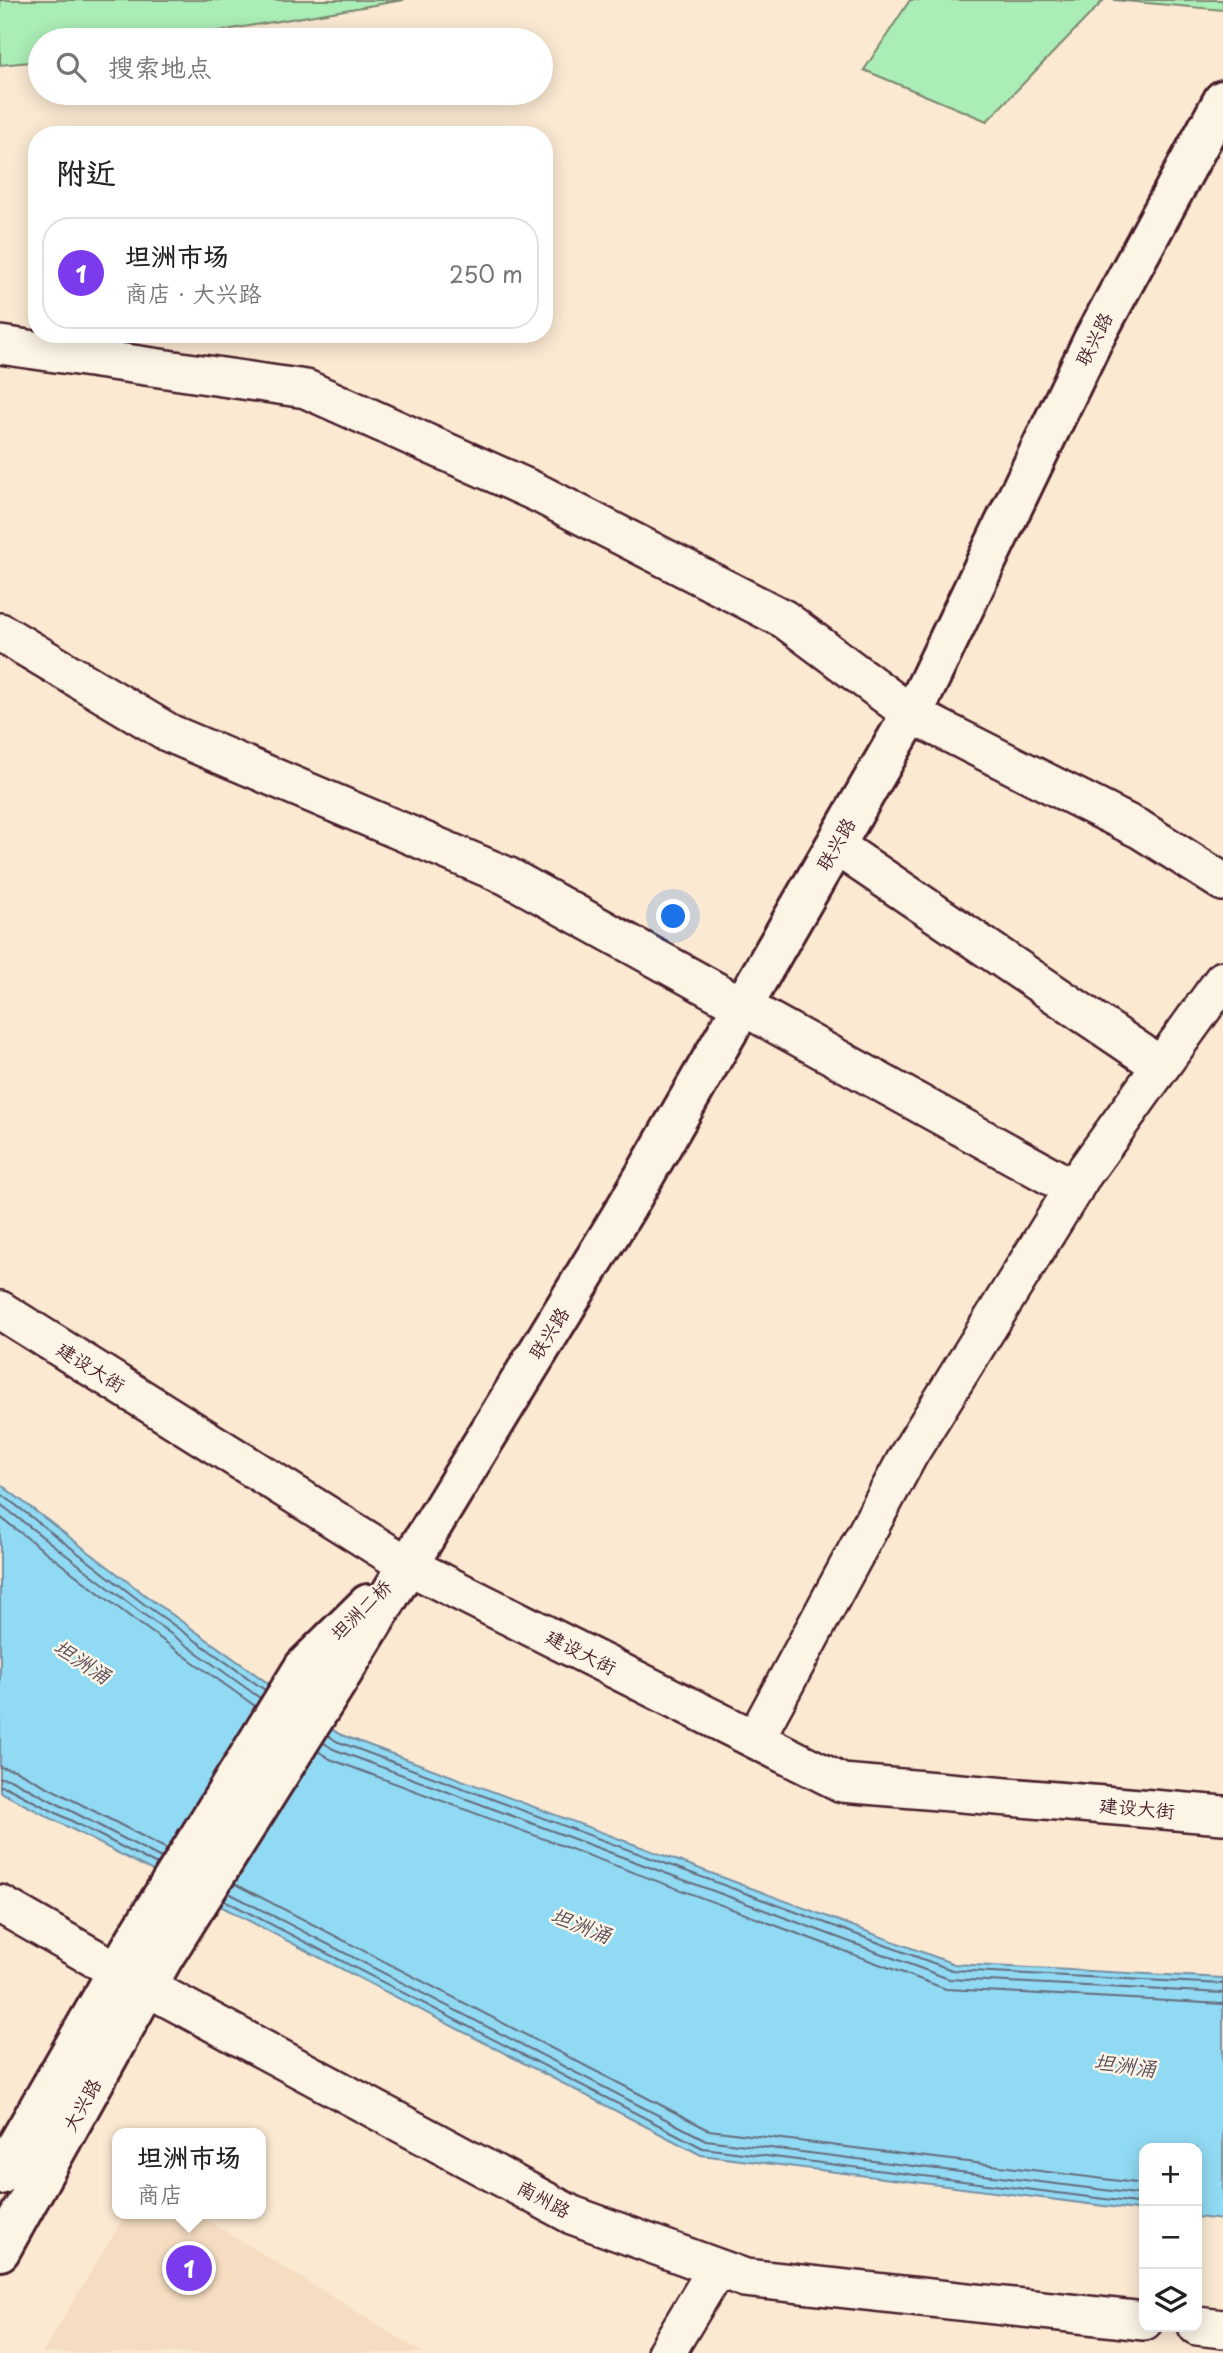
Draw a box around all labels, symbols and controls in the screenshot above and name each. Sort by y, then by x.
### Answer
search box [28,28,553,105]
text: 搜索地点 [108,47,212,86]
icon: search [52,48,90,86]
text: 附近 [56,149,116,194]
text: 坦洲市场 [125,236,229,275]
text: 1 [76,256,87,291]
text: 250 m [449,256,523,291]
text: 商店 · 大兴路 [125,275,262,310]
street label: 联兴路 [1068,307,1119,370]
street label: 联兴路 [809,812,862,875]
your location [656,899,690,933]
street label: 联兴路 [521,1301,575,1364]
street label: 建设大街 [52,1334,131,1398]
street label: 坦洲二桥 [324,1573,397,1646]
street label: 建设大街 [541,1621,622,1681]
water label: 坦洲涌 [48,1630,119,1691]
street label: 建设大街 [1098,1790,1176,1824]
water label: 坦洲涌 [547,1898,618,1951]
water label: 坦洲涌 [1092,2044,1159,2084]
street label: 大兴路 [55,2073,107,2136]
popup [112,2128,266,2219]
text: 坦洲市场 [137,2137,241,2176]
map controls [1139,2143,1202,2332]
button: + [1139,2143,1202,2206]
street label: 南州路 [513,2172,576,2224]
text: 商店 [137,2176,183,2211]
button: − [1139,2206,1202,2269]
pin: 1 [166,2242,212,2294]
button: layers [1139,2269,1202,2332]

